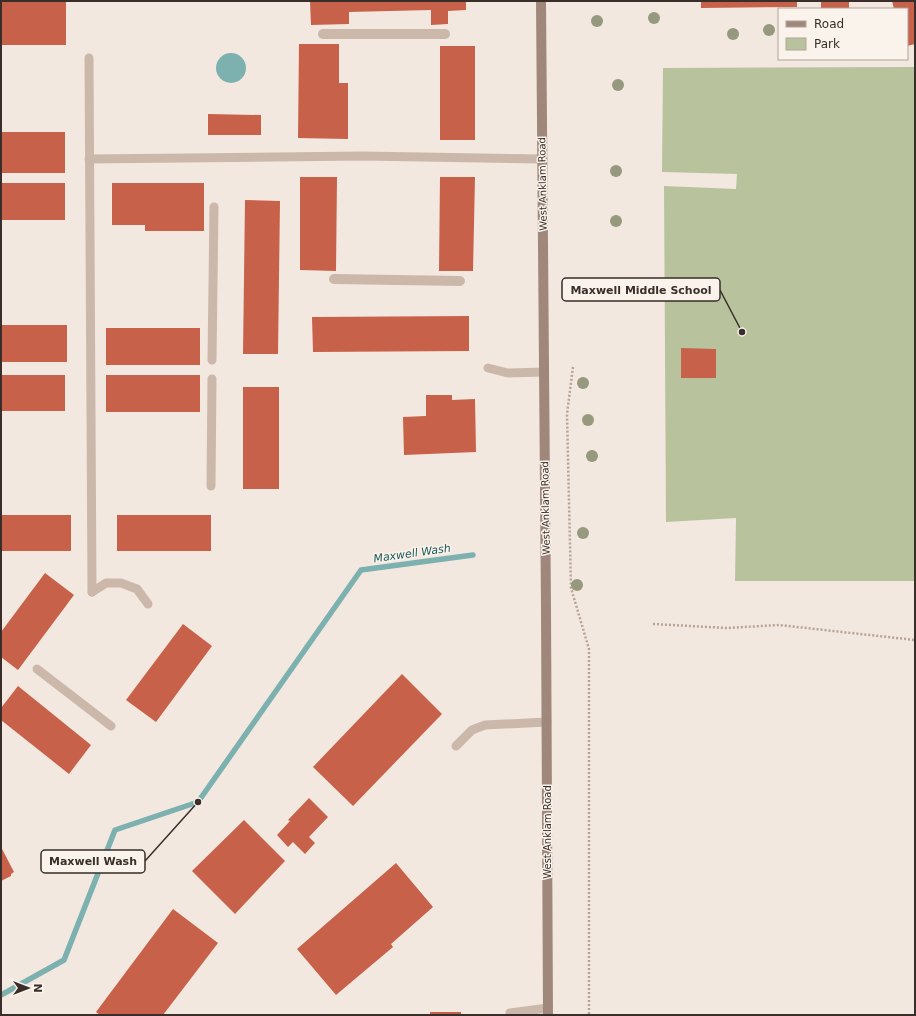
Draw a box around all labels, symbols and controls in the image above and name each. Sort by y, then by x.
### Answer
legend [778,8,908,60]
text: Road [814,17,844,31]
text: Park [814,37,840,51]
street label: West Anklam Road [536,137,549,231]
callout: Maxwell Middle School [562,278,720,301]
text: Maxwell Middle School [570,284,712,297]
street label: West Anklam Road [539,461,552,555]
water label: Maxwell Wash [373,542,452,565]
street label: West Anklam Road [542,785,553,879]
callout: Maxwell Wash [41,850,145,873]
text: Maxwell Wash [49,855,137,868]
north arrow [8,968,48,1008]
text: N [31,983,44,993]

